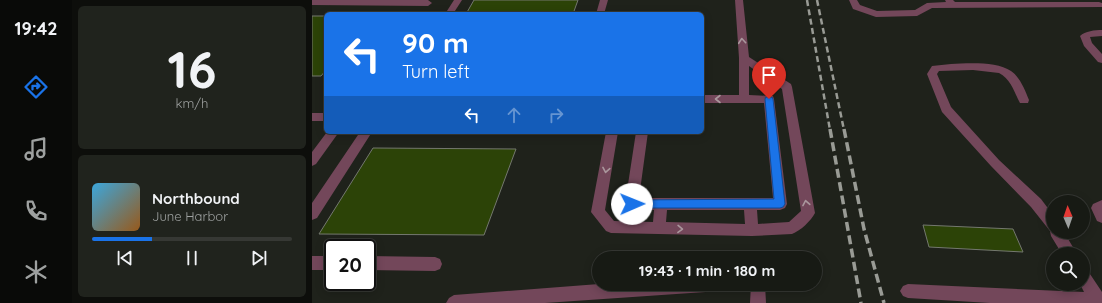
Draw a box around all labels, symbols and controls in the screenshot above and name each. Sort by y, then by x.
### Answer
text: 19:42 [15,17,57,40]
text: 90 m [402,25,469,60]
icon: left [336,28,388,80]
text: 16 [168,36,216,101]
one-way arrow [738,38,747,44]
pin [752,58,786,99]
text: Turn left [402,60,470,83]
icon: arrive [758,64,780,86]
icon: directions [22,73,50,101]
text: km/h [176,95,208,111]
one-way arrow [715,95,721,103]
icon: left [461,104,483,126]
icon: ahead [503,104,525,126]
icon: right [545,104,567,126]
icon: music [22,135,50,163]
one-way arrow [602,167,610,174]
position arrow [611,183,653,225]
text: Northbound [152,189,240,208]
north arrow [1046,195,1090,239]
map controls [1046,195,1090,291]
icon: phone [22,197,50,225]
one-way arrow [802,200,811,206]
text: June Harbor [152,208,228,224]
one-way arrow [677,225,683,233]
speed limit sign: 20 [324,239,376,291]
icon: previous [114,247,136,269]
icon: pause [181,247,203,269]
icon: next [248,247,270,269]
button: search [1046,247,1090,291]
icon: climate [22,258,50,286]
text: 19:43 · 1 min · 180 m [639,261,775,280]

